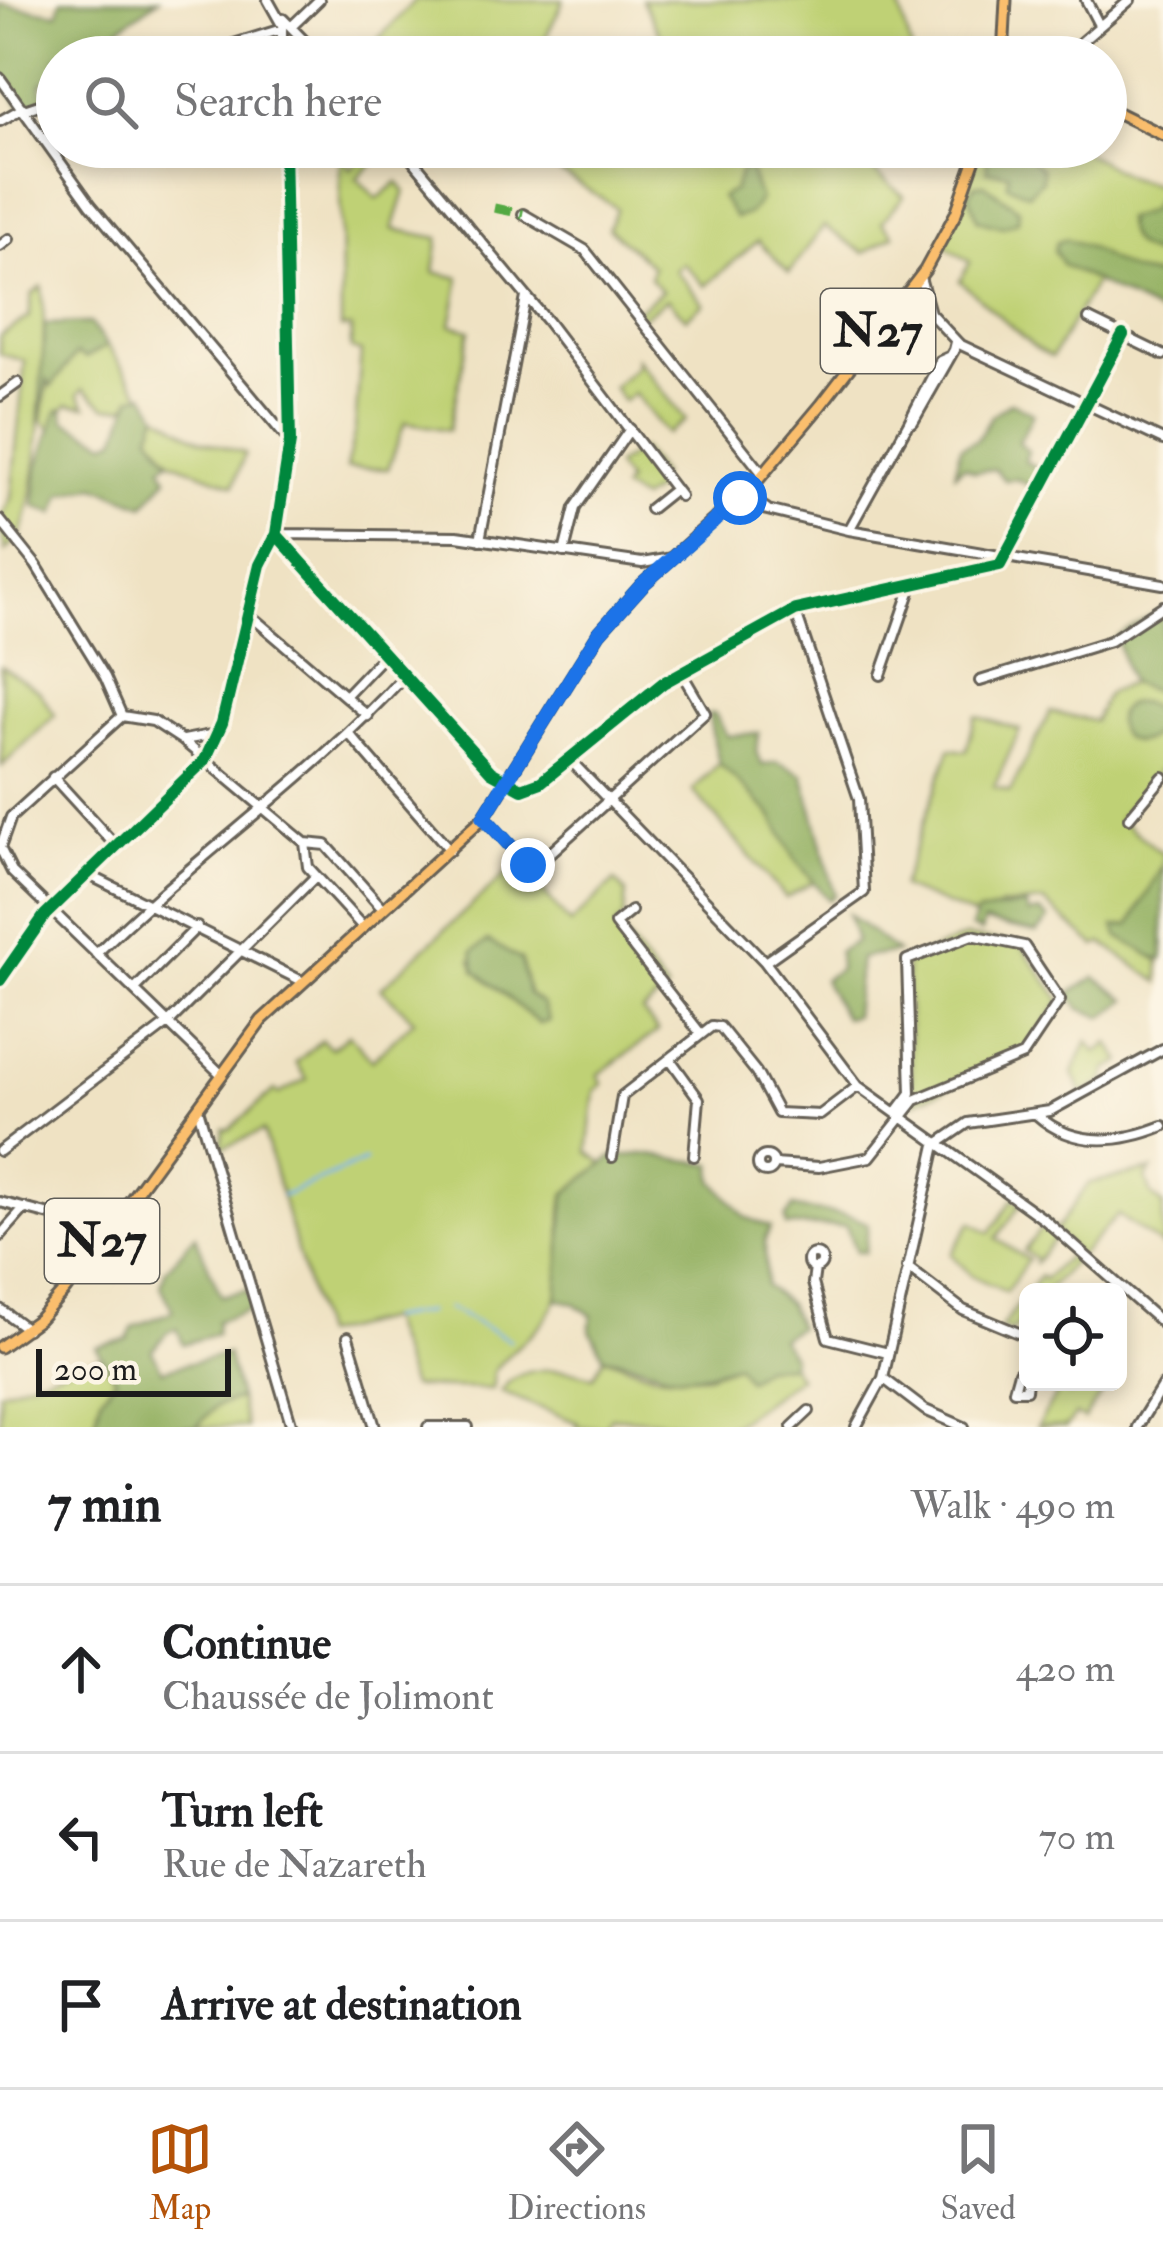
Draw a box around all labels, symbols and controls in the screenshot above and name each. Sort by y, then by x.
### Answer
search box [36,36,1127,168]
icon: search [78,69,144,135]
text: Search here [174,74,382,130]
road number: N27 [821,289,935,373]
route start [713,471,767,525]
route end [501,838,555,892]
road number: N27 [45,1199,159,1283]
map controls [1019,1283,1127,1391]
button: locate [1019,1283,1127,1391]
scale bar [36,1343,231,1396]
text: 200 m [54,1349,137,1390]
text: 7 min [48,1473,162,1537]
text: Walk · 490 m [910,1481,1115,1530]
text: Continue [162,1616,331,1672]
icon: ahead [48,1636,114,1702]
text: 420 m [1016,1644,1115,1693]
text: Chaussée de Jolimont [162,1672,494,1721]
text: Turn left [162,1784,323,1840]
icon: left [48,1804,114,1870]
text: 70 m [1039,1812,1115,1861]
text: Rue de Nazareth [162,1840,427,1889]
icon: arrive [48,1972,114,2038]
text: Arrive at destination [162,1977,522,2033]
tab: Map [147,2116,213,2229]
tab: Directions [508,2116,646,2229]
tab: Saved [940,2116,1016,2229]

